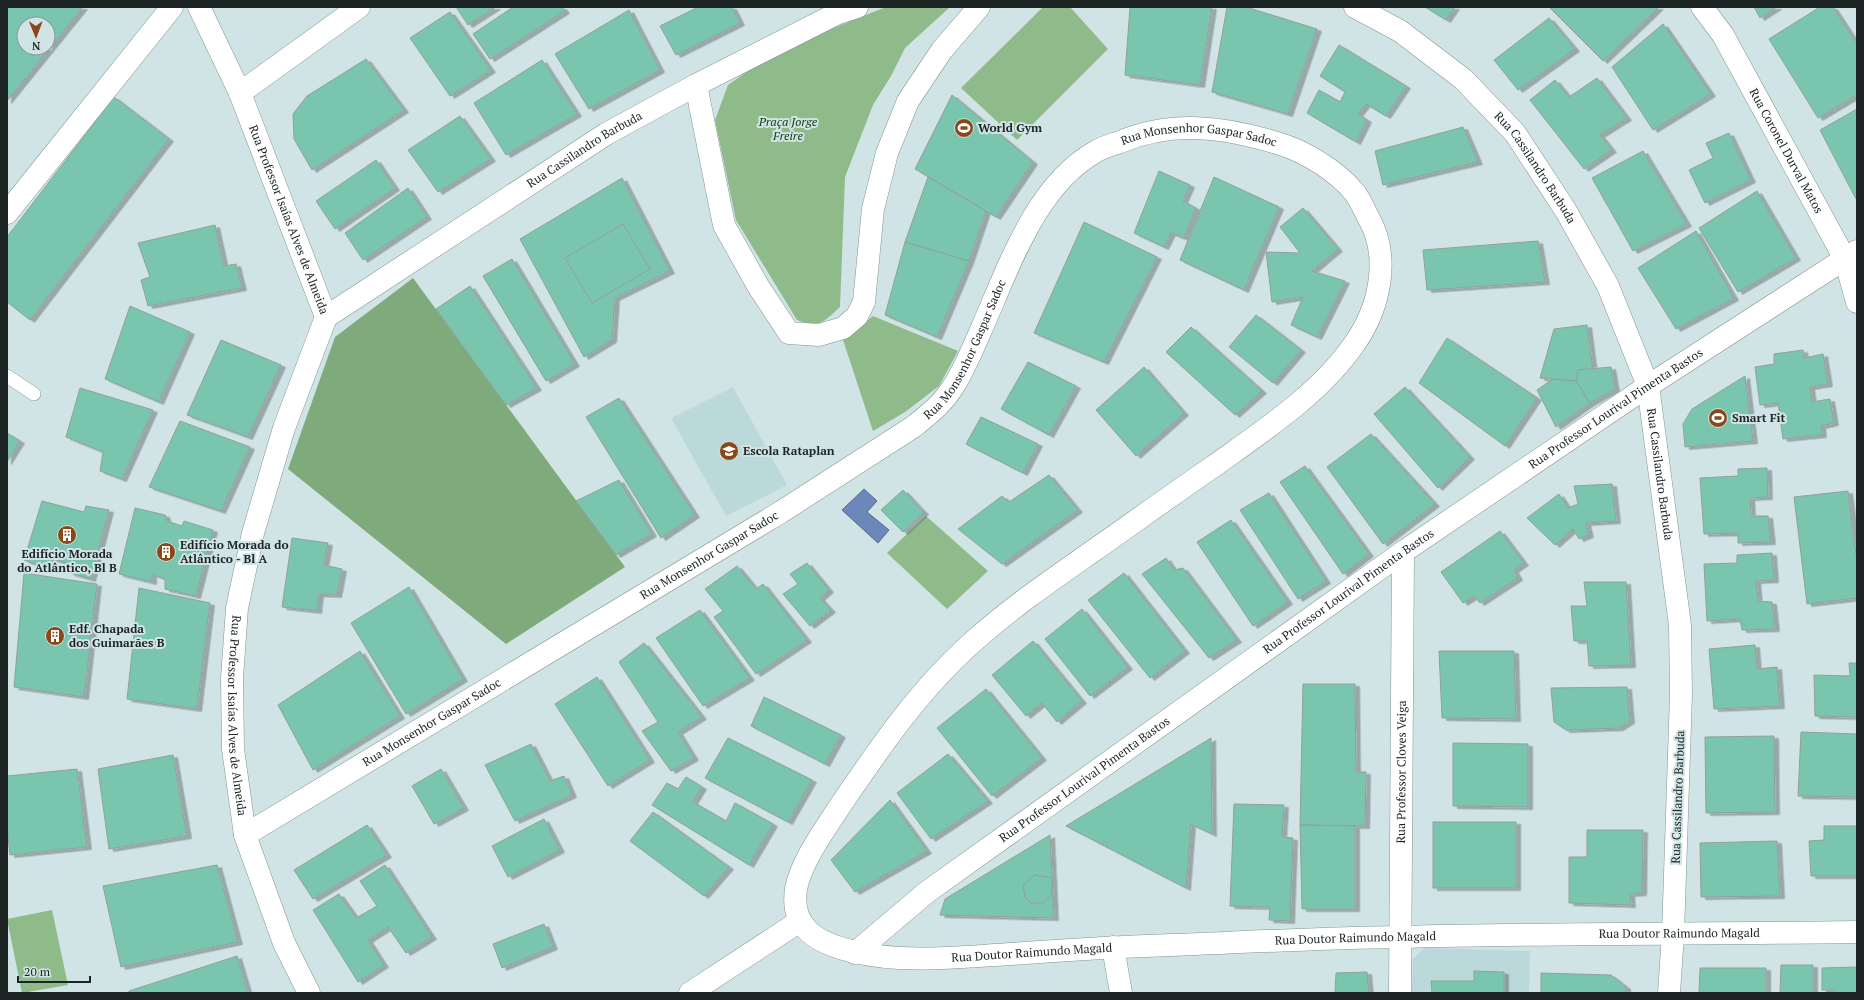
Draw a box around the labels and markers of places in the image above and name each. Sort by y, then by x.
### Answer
sports icon: World Gym [953,117,975,139]
place label: World Gym [978,120,1042,135]
sports icon: Smart Fit [1707,407,1729,429]
place label: Smart Fit [1732,410,1786,425]
school or university icon: Escola Rataplan [718,440,740,462]
place label: Escola Rataplan [743,443,835,458]
building icon: Edifício Morada do Atlântico, Bl B [56,524,78,546]
place label: Edifício Morada do Atlântico - Bl A [180,537,289,566]
building icon: Edifício Morada do Atlântico - Bl A [155,541,177,563]
place label: Edifício Morada do Atlântico, Bl B [17,546,117,575]
place label: Edf. Chapada dos Guimarães B [69,621,165,650]
building icon: Edf. Chapada dos Guimarães B [44,625,66,647]

